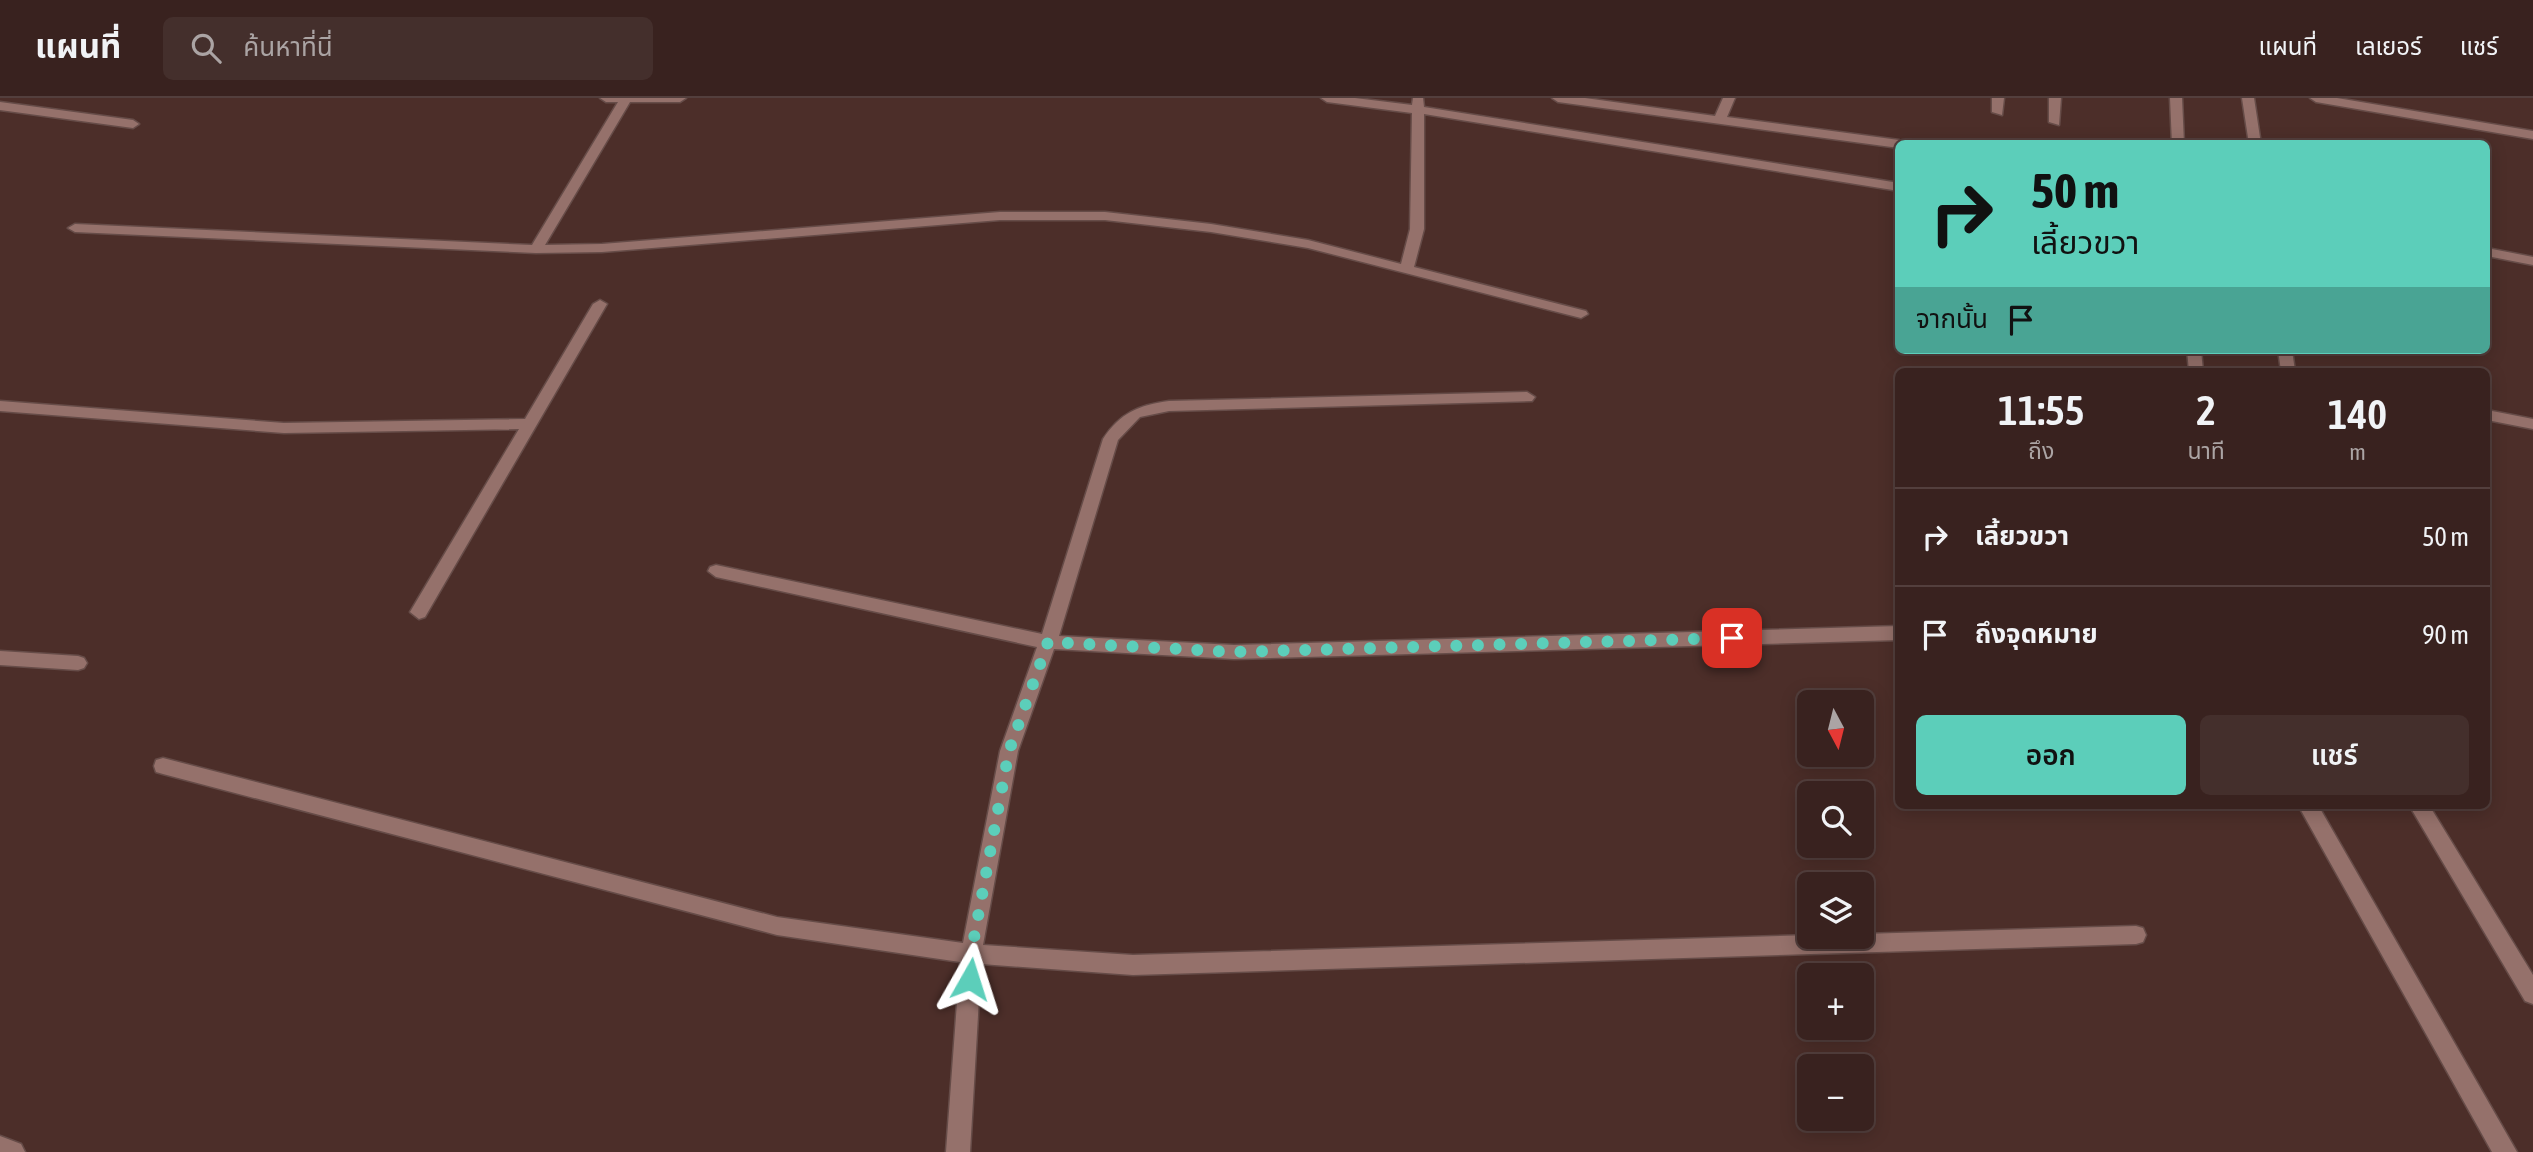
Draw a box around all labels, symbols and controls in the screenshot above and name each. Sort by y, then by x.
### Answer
search box [163,17,653,80]
text: แผนที่ [35,27,121,65]
icon: search [187,29,225,67]
text: ค้นหาที่นี่ [243,32,333,62]
text: แผนที่ [2259,33,2317,60]
text: เลเยอร์ [2355,33,2422,60]
text: แชร์ [2460,33,2498,60]
text: 50 m [2031,162,2119,218]
icon: right [1916,168,2007,259]
text: เลี้ยวขวา [2031,224,2139,261]
icon: arrive [2002,301,2040,339]
text: จากนั้น [1916,304,1988,334]
text: 11:55 [1998,386,2084,434]
text: 2 [2196,386,2216,434]
text: 140 [2328,390,2387,438]
text: ถึง [2028,438,2054,464]
text: นาที [2187,438,2225,464]
text: m [2349,439,2366,465]
icon: right [1916,518,1954,556]
text: เลี้ยวขวา [1975,521,2069,551]
text: 50 m [2422,522,2469,552]
pin [1702,608,1762,668]
icon: arrive [1916,616,1954,654]
icon: arrive [1713,619,1751,657]
text: ถึงจุดหมาย [1975,619,2098,649]
text: 90 m [2422,620,2469,650]
north arrow [1797,690,1874,766]
map controls [1797,690,1874,1131]
button: ออก [1916,715,2186,795]
button: แชร์ [2200,715,2469,795]
button: search [1797,781,1874,858]
button: layers [1797,872,1874,949]
position arrow [933,942,1007,1016]
button: + [1797,963,1874,1040]
button: − [1797,1054,1874,1131]

